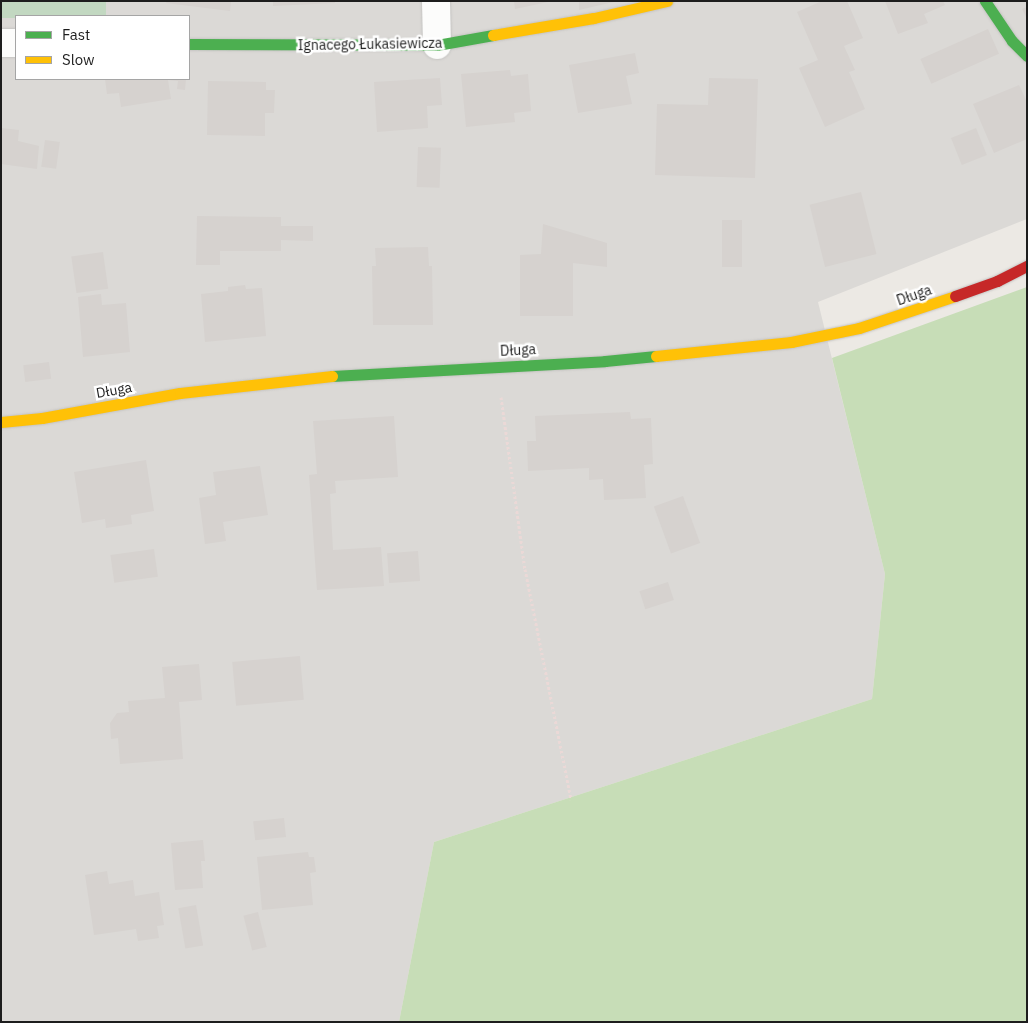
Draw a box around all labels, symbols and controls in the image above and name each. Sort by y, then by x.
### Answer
legend [15,15,190,80]
text: Fast [62,25,90,44]
street label: Ignacego Łukasiewicza [298,34,442,54]
text: Slow [62,50,95,69]
street label: Długa [894,281,934,309]
street label: Długa [500,341,536,359]
street label: Długa [95,379,133,401]

